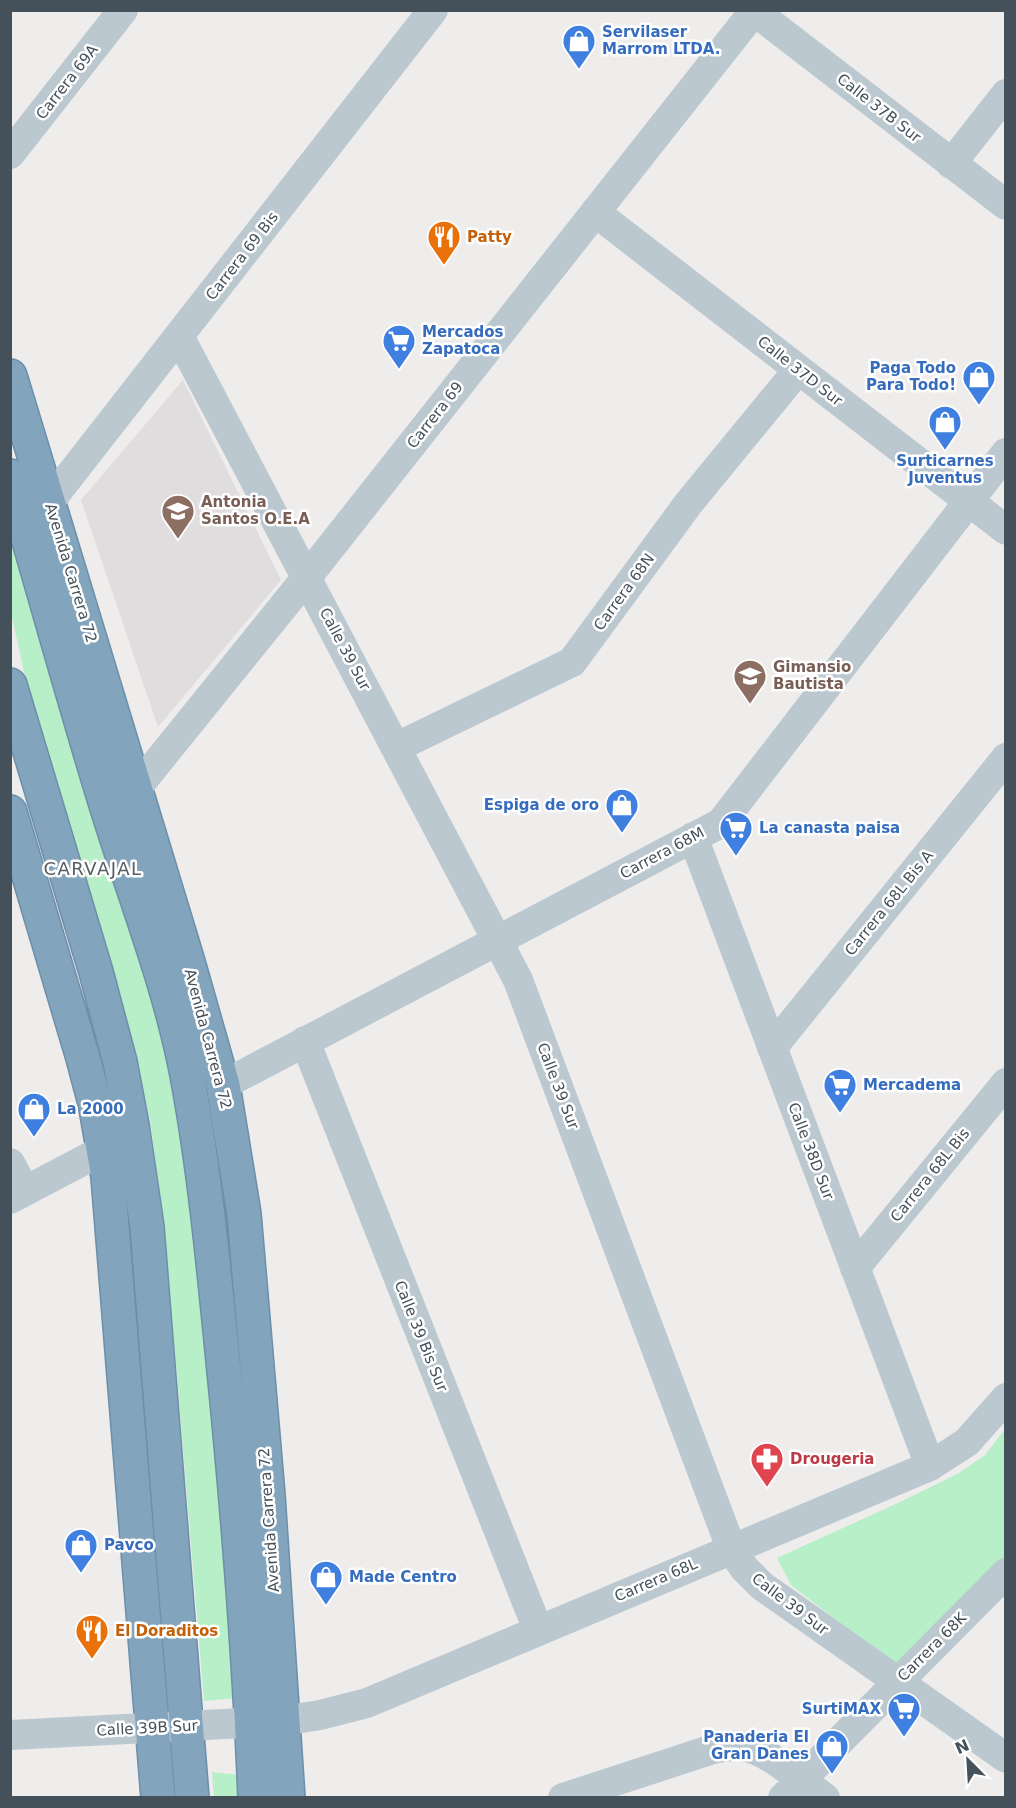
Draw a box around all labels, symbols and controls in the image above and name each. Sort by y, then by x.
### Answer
shop icon: Servilaser Marrom LTDA. [561,23,597,70]
place label: Servilaser Marrom LTDA. [602,23,720,58]
street label: Carrera 69A [32,40,102,123]
street label: Calle 37B Sur [834,70,925,147]
street label: Carrera 69 Bis [202,208,282,304]
restaurant icon: Patty [426,219,462,266]
place label: Patty [467,228,512,246]
supermarket icon: Mercados Zapatoca [381,323,417,370]
place label: Mercados Zapatoca [422,323,504,358]
street label: Calle 37D Sur [754,332,847,410]
place label: Paga Todo Para Todo! [866,359,956,394]
shop icon: Paga Todo Para Todo! [961,359,997,406]
street label: Carrera 69 [403,378,467,452]
shop icon: Surticarnes Juventus [927,404,963,451]
place label: Surticarnes Juventus [896,452,994,487]
school or university icon: Antonia Santos O.E.A [160,493,196,540]
place label: Antonia Santos O.E.A [201,493,310,528]
street label: Avenida Carrera 72 [41,501,101,645]
street label: Carrera 68N [590,550,658,634]
street label: Calle 39 Sur [316,605,375,694]
school or university icon: Gimansio Bautista [732,658,768,705]
place label: Gimansio Bautista [773,658,851,693]
shop icon: Espiga de oro [604,787,640,834]
place label: Espiga de oro [484,796,599,814]
supermarket icon: La canasta paisa [718,810,754,857]
place label: La canasta paisa [759,819,900,837]
street label: Carrera 68M [617,823,707,883]
street label: Carrera 68L Bis A [841,846,937,959]
district label: CARVAJAL [43,858,143,879]
street label: Avenida Carrera 72 [181,967,235,1111]
street label: Calle 39 Sur [533,1040,583,1132]
supermarket icon: Mercadema [822,1067,858,1114]
place label: Mercadema [863,1076,961,1094]
shop icon: La 2000 [16,1091,52,1138]
place label: La 2000 [57,1100,124,1118]
street label: Calle 38D Sur [784,1100,838,1203]
street label: Carrera 68L Bis [887,1124,973,1225]
street label: Calle 39 Bis Sur [391,1278,452,1395]
pharmacy icon: Drougeria [749,1441,785,1488]
street label: Avenida Carrera 72 [255,1447,283,1593]
place label: Drougeria [790,1450,874,1468]
shop icon: Pavco [63,1527,99,1574]
place label: Pavco [104,1536,154,1554]
street label: Carrera 68L [612,1554,701,1606]
shop icon: Made Centro [308,1559,344,1606]
place label: Made Centro [349,1568,457,1586]
street label: Calle 39 Sur [748,1569,832,1639]
street label: Carrera 68K [894,1608,971,1685]
restaurant icon: El Doraditos [74,1613,110,1660]
place label: El Doraditos [115,1622,218,1640]
supermarket icon: SurtiMAX [886,1691,922,1738]
place label: SurtiMAX [802,1700,881,1718]
street label: Calle 39B Sur [96,1716,199,1740]
place label: Panaderia El Gran Danes [703,1728,809,1763]
shop icon: Panaderia El Gran Danes [814,1728,850,1775]
north arrow [938,1730,998,1790]
text: N [952,1735,972,1758]

